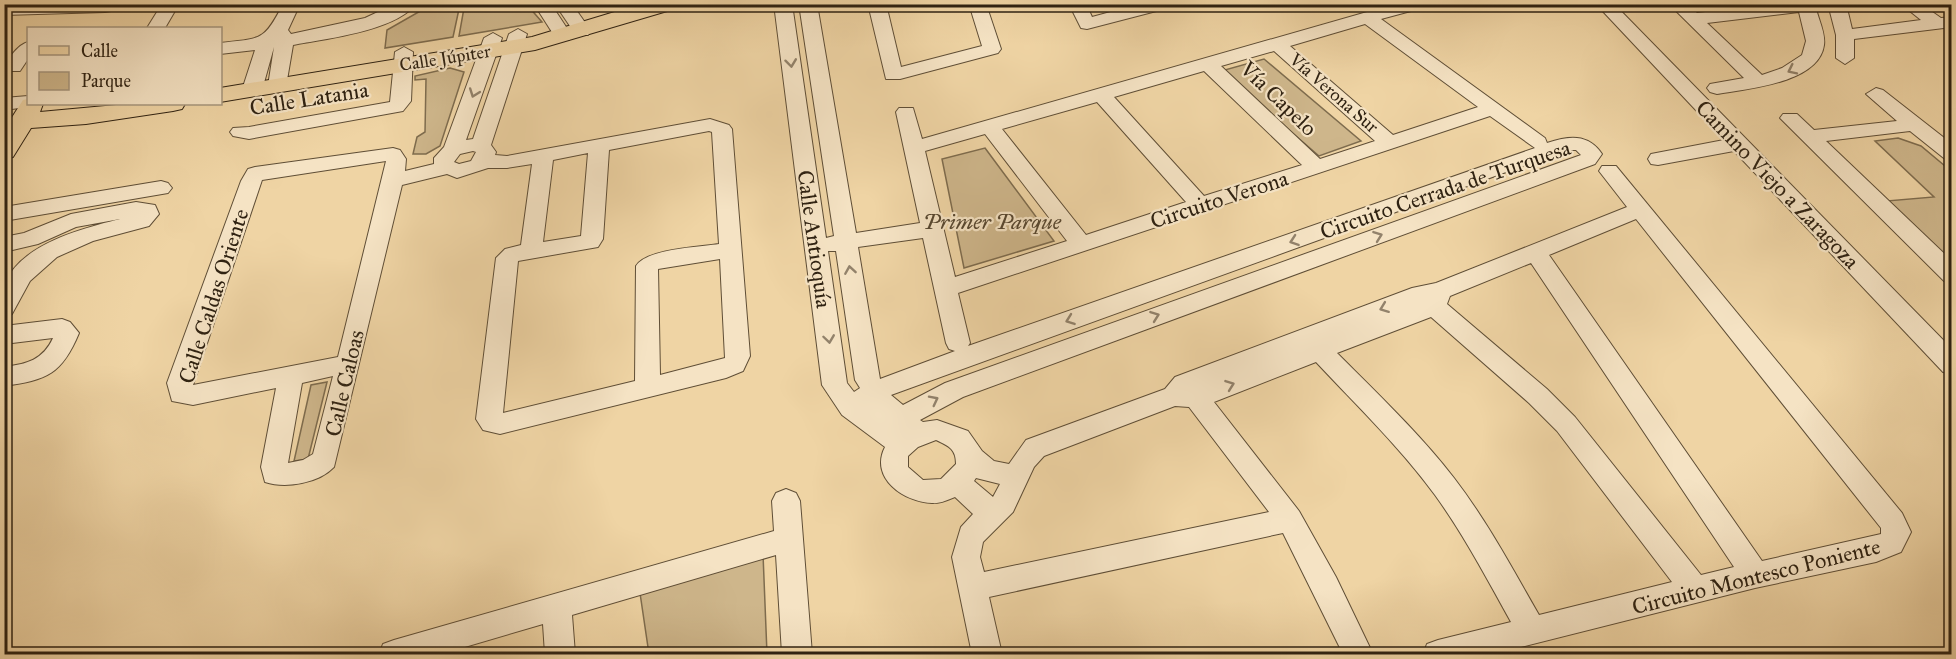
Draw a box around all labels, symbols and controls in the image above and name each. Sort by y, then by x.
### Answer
legend [27,27,222,105]
text: Calle [81,40,118,62]
street label: Calle Júpiter [398,40,492,77]
street label: Vía Verona Sur [1284,48,1383,138]
street label: Vía Capelo [1234,54,1323,142]
one-way arrow [784,58,796,67]
one-way arrow [1788,63,1799,74]
text: Parque [81,70,131,93]
street label: Calle Latania [248,76,371,121]
one-way arrow [468,87,481,98]
street label: Camino Viejo a Zaragoza [1690,94,1866,275]
street label: Circuito Cerrada de Turquesa [1316,134,1575,245]
street label: Circuito Verona [1147,164,1292,234]
street label: Calle Antioquía [791,168,838,311]
street label: Calle Caldas Oriente [172,205,254,387]
park label: Primer Parque [923,208,1062,235]
one-way arrow [1372,231,1383,244]
one-way arrow [1289,233,1300,246]
one-way arrow [844,266,856,275]
one-way arrow [1380,301,1391,313]
one-way arrow [1149,311,1160,324]
one-way arrow [1065,312,1076,325]
street label: Calle Caloas [319,327,370,439]
one-way arrow [822,334,834,344]
one-way arrow [1225,380,1235,393]
one-way arrow [927,396,938,407]
street label: Circuito Montesco Poniente [1629,533,1883,620]

